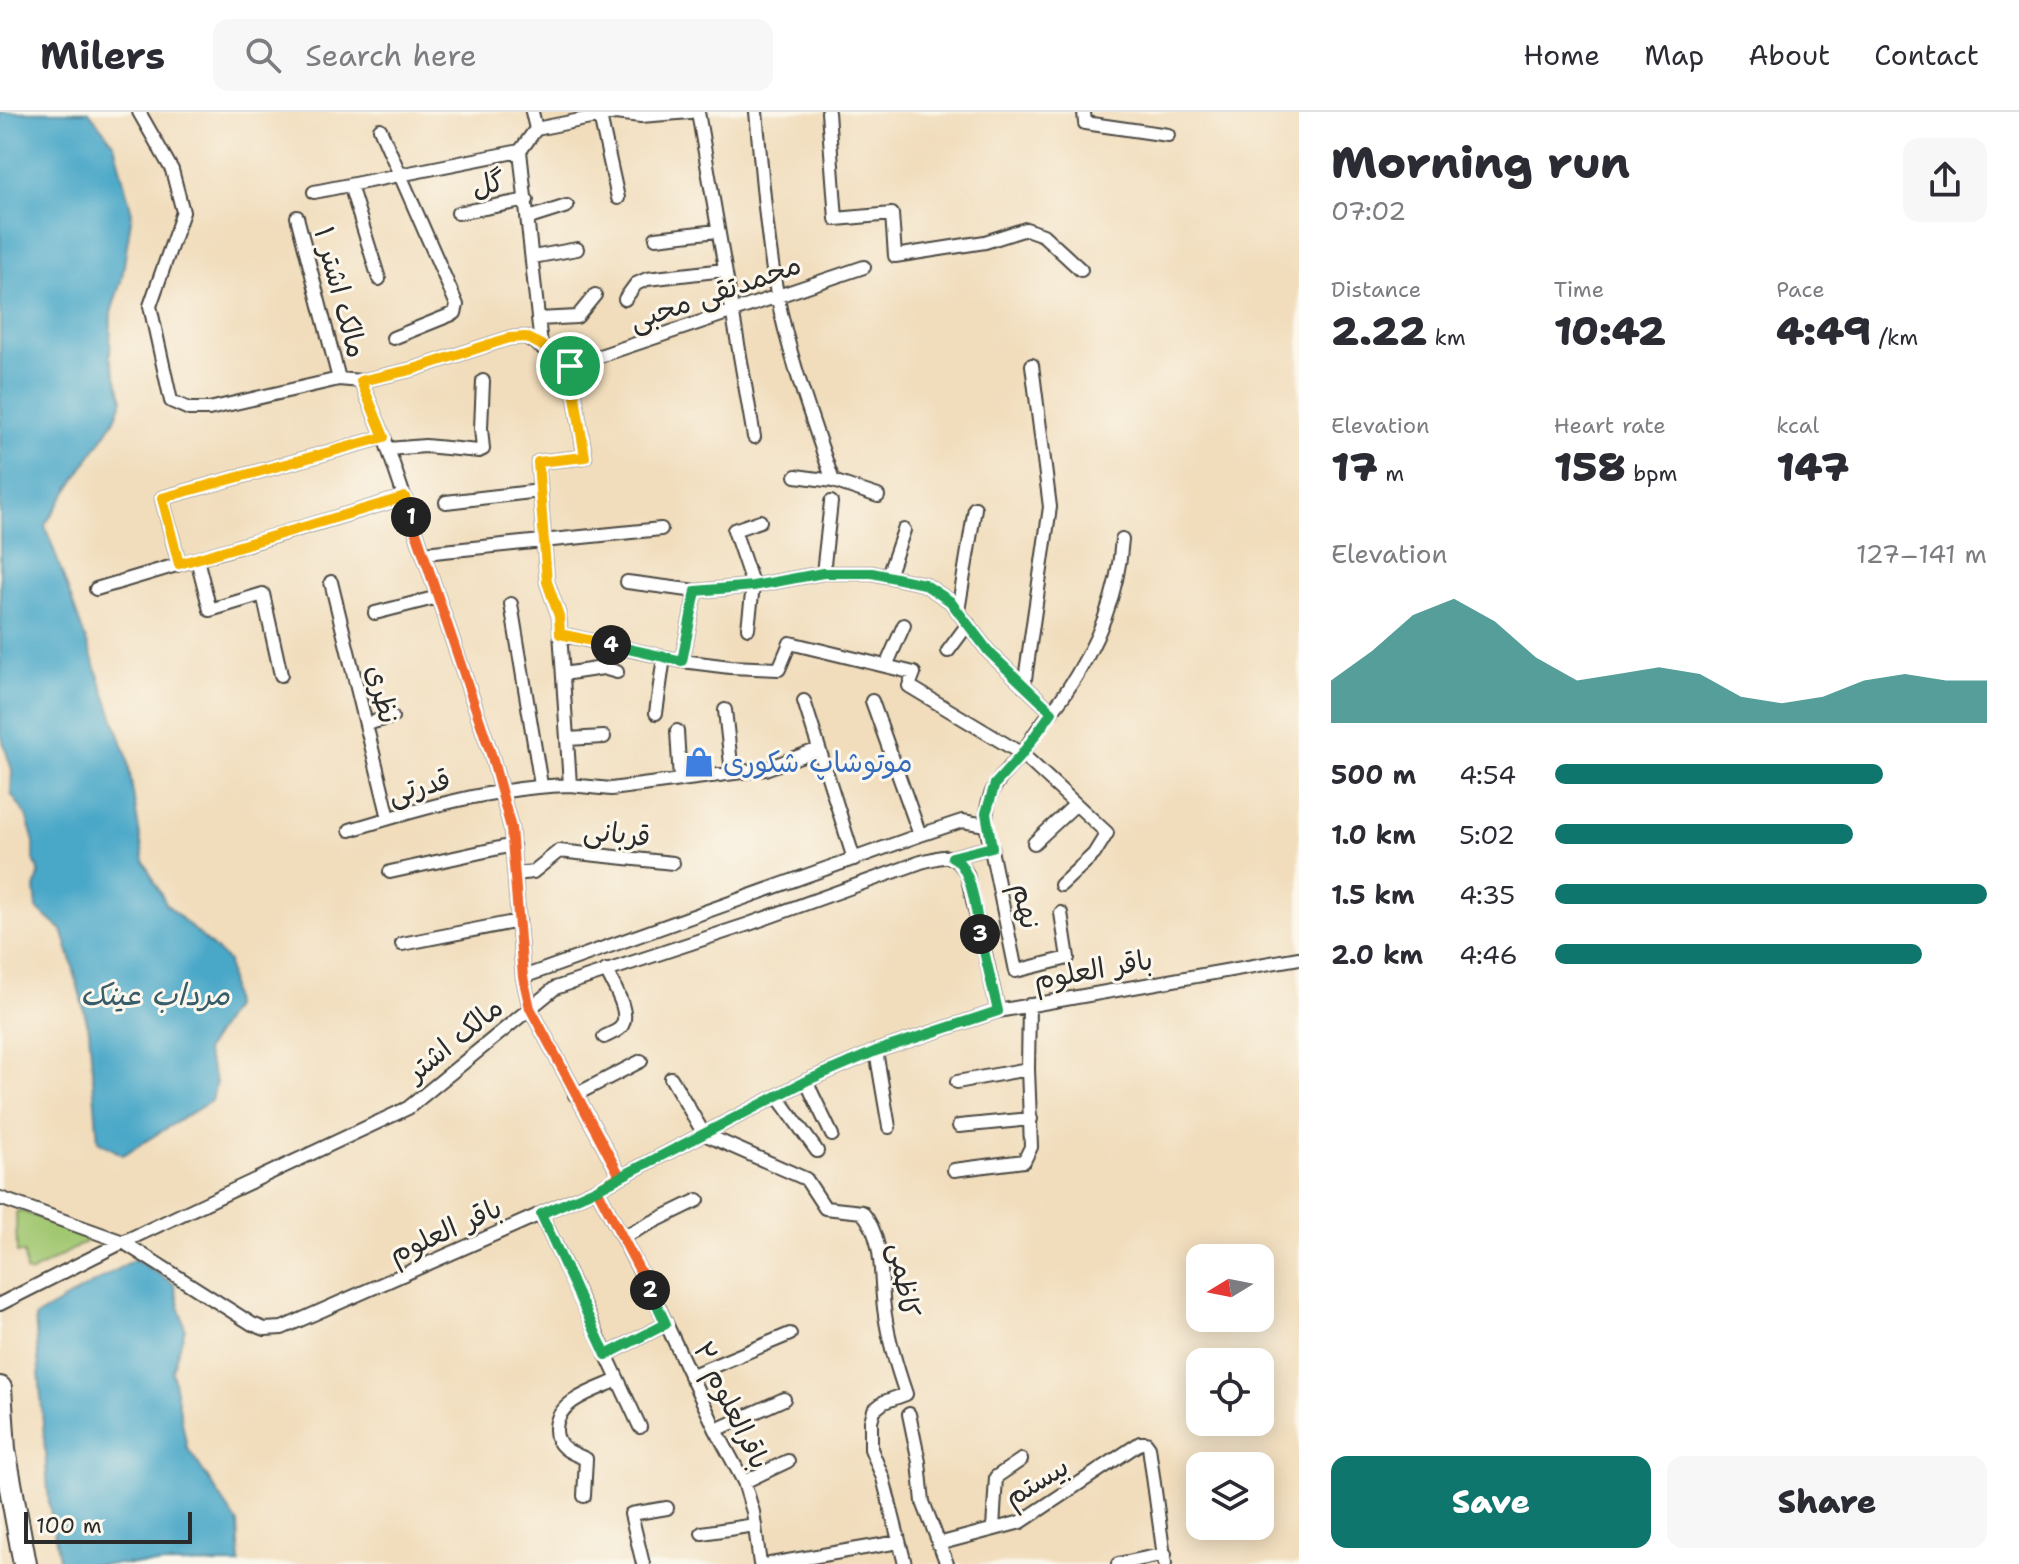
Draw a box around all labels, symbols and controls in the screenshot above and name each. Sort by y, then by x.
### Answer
search box [213,19,773,91]
text: Milers [40,30,165,81]
icon: search [241,33,285,77]
text: Search here [305,35,477,76]
text: Home [1523,36,1600,74]
text: Map [1644,36,1704,74]
text: About [1748,36,1830,74]
text: Contact [1874,36,1979,74]
text: Morning run [1331,133,1630,192]
button: share [1903,138,1987,222]
street label: گل [469,161,507,205]
text: 07:02 [1331,193,1406,228]
street label: مالک اشتر ۱ [305,222,377,362]
street label: محمدتقی محبی [624,245,806,339]
text: Distance [1331,275,1421,304]
text: Time [1554,275,1604,304]
text: Pace [1776,275,1825,304]
text: 2.22 [1331,304,1427,358]
text: 10:42 [1554,304,1666,358]
text: 4:49 [1776,304,1871,358]
text: km [1427,323,1466,352]
text: /km [1871,323,1918,352]
pin [536,332,604,400]
icon: arrive [548,344,592,388]
text: Elevation [1331,411,1429,440]
text: Heart rate [1554,411,1666,440]
text: kcal [1776,411,1819,440]
text: 17 [1331,440,1378,494]
text: 158 [1554,440,1626,494]
text: 147 [1776,440,1849,494]
text: m [1378,459,1404,488]
text: bpm [1626,459,1677,488]
pin: 1 [391,497,431,537]
text: 1 [406,502,416,531]
text: Elevation [1331,536,1447,571]
text: 127–141 m [1856,536,1987,571]
pin: 4 [591,625,631,665]
text: 4 [603,630,619,659]
street label: نظری [357,661,409,727]
place label: موتوشاپ شکوری [723,743,913,781]
shop icon: موتوشاپ شکوری [682,745,716,779]
text: 500 m [1331,757,1416,792]
text: 4:54 [1459,757,1516,792]
street label: قدرتی [383,759,455,813]
street label: قربانی [582,811,652,855]
text: 1.0 km [1331,817,1416,852]
text: 5:02 [1459,817,1515,852]
text: 1.5 km [1331,877,1415,912]
text: 4:35 [1459,877,1515,912]
street label: نهم [1001,880,1050,933]
pin: 3 [960,914,1000,954]
text: 3 [972,919,988,948]
text: 2.0 km [1331,937,1423,972]
text: 4:46 [1459,937,1518,972]
street label: باقر العلوم [1030,940,1156,1001]
water label: مرداب عینک [80,974,230,1015]
street label: مالک اشتر [396,988,511,1091]
street label: باقر العلوم [382,1188,509,1275]
street label: کاظمی [881,1241,929,1319]
north arrow [1186,1244,1274,1332]
map controls [1186,1244,1274,1540]
pin: 2 [630,1270,670,1310]
text: 2 [642,1275,658,1304]
street label: باقرالعلوم ۲ [682,1335,779,1477]
button: locate [1186,1348,1274,1436]
street label: بیستم [996,1447,1077,1518]
button: layers [1186,1452,1274,1540]
button: Save [1331,1456,1651,1548]
button: Share [1667,1456,1987,1548]
scale bar [24,1508,192,1544]
text: 100 m [36,1511,102,1540]

